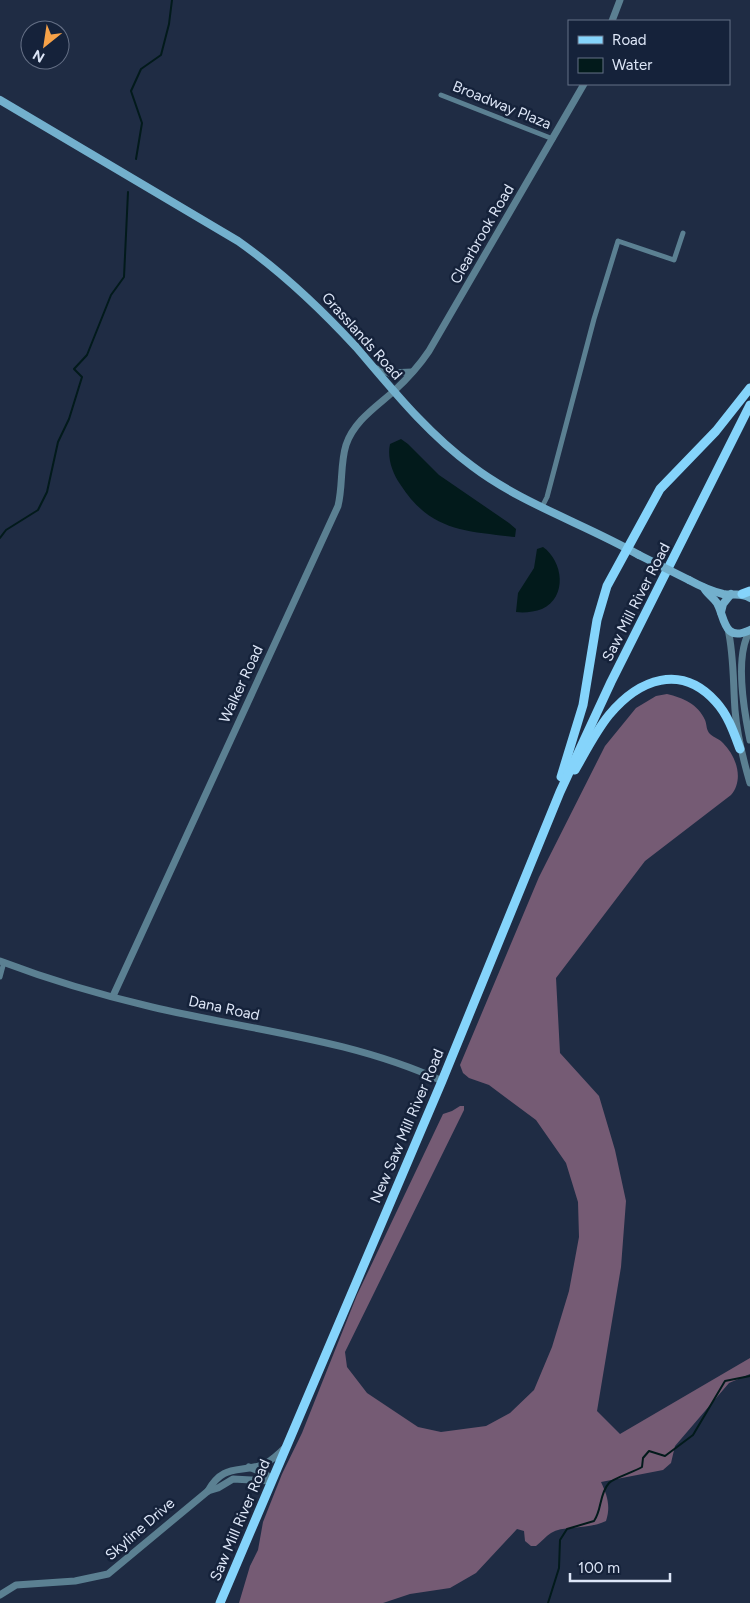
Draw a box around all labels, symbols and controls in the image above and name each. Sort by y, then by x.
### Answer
north arrow [20,20,70,70]
legend [568,20,730,85]
text: Road [612,31,647,49]
text: N [30,46,48,66]
text: Water [612,56,652,74]
street label: Broadway Plaza [450,77,554,133]
street label: Clearbrook Road [446,181,518,287]
street label: Grasslands Road [318,289,406,383]
street label: Saw Mill River Road [598,540,674,664]
street label: Walker Road [215,642,267,726]
street label: Dana Road [187,992,261,1024]
street label: New Saw Mill River Road [366,1046,448,1206]
street label: Saw Mill River Road [206,1456,274,1584]
street label: Skyline Drive [102,1494,178,1564]
scale bar [570,1550,670,1582]
text: 100 m [578,1559,620,1577]

